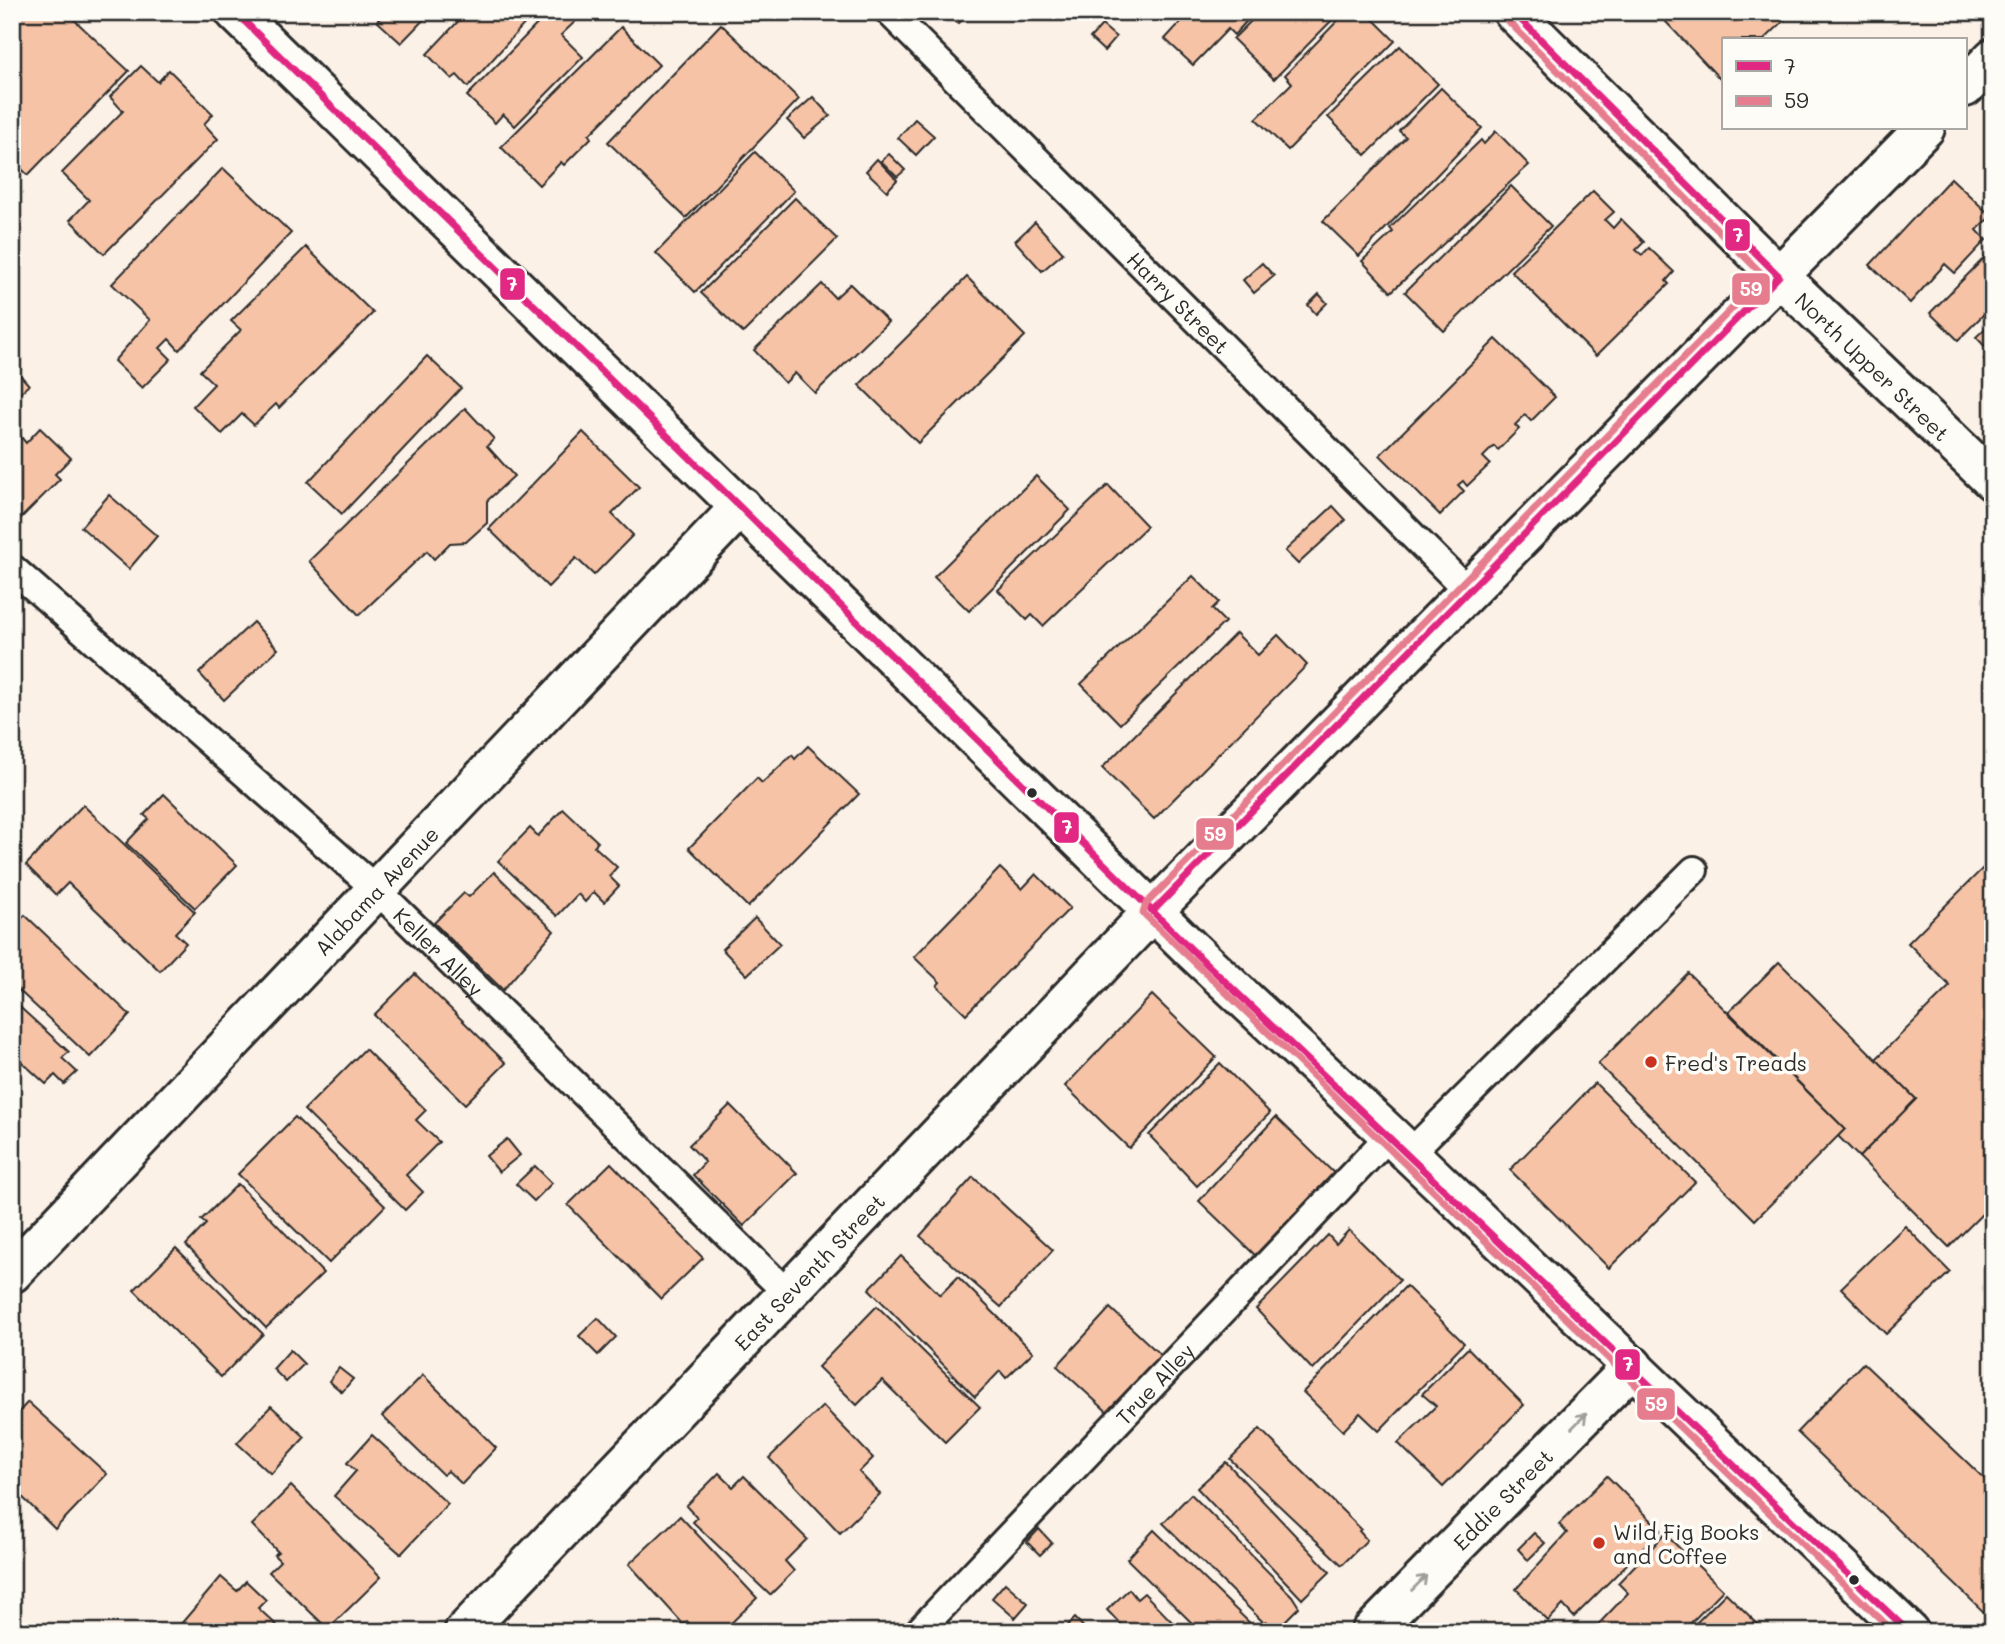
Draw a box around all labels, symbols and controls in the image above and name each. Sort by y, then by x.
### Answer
legend [1722,38,1966,130]
text: 7 [1784,52,1796,79]
text: 59 [1784,86,1809,113]
line badge: 7 [1724,218,1751,252]
text: 7 [1733,222,1744,247]
street label: Harry Street [1122,245,1236,359]
line badge: 7 [499,267,526,301]
text: 7 [507,271,518,296]
line badge: 59 [1731,272,1771,306]
text: 59 [1740,276,1763,301]
street label: North Upper Street [1790,286,1956,446]
unlabelled marker [1025,786,1039,800]
line badge: 7 [1053,811,1080,844]
text: 7 [1062,814,1073,839]
line badge: 59 [1195,817,1235,851]
street label: Alabama Avenue [308,820,444,961]
text: 59 [1204,821,1227,846]
street label: Keller Alley [389,901,490,1001]
place label: Fred's Treads [1665,1049,1807,1076]
marker: Fred's Treads [1643,1054,1659,1070]
street label: East Seventh Street [728,1187,890,1355]
street label: True Alley [1109,1337,1199,1430]
line badge: 7 [1614,1348,1641,1381]
text: 7 [1623,1351,1634,1376]
line badge: 59 [1636,1387,1676,1421]
text: 59 [1645,1391,1668,1416]
one-way arrow [1570,1413,1587,1430]
street label: Eddie Street [1446,1442,1558,1555]
place label: Wild Fig Books and Coffee [1613,1518,1760,1569]
marker: Wild Fig Books and Coffee [1591,1535,1607,1551]
unlabelled marker [1847,1573,1861,1587]
one-way arrow [1410,1575,1427,1592]

